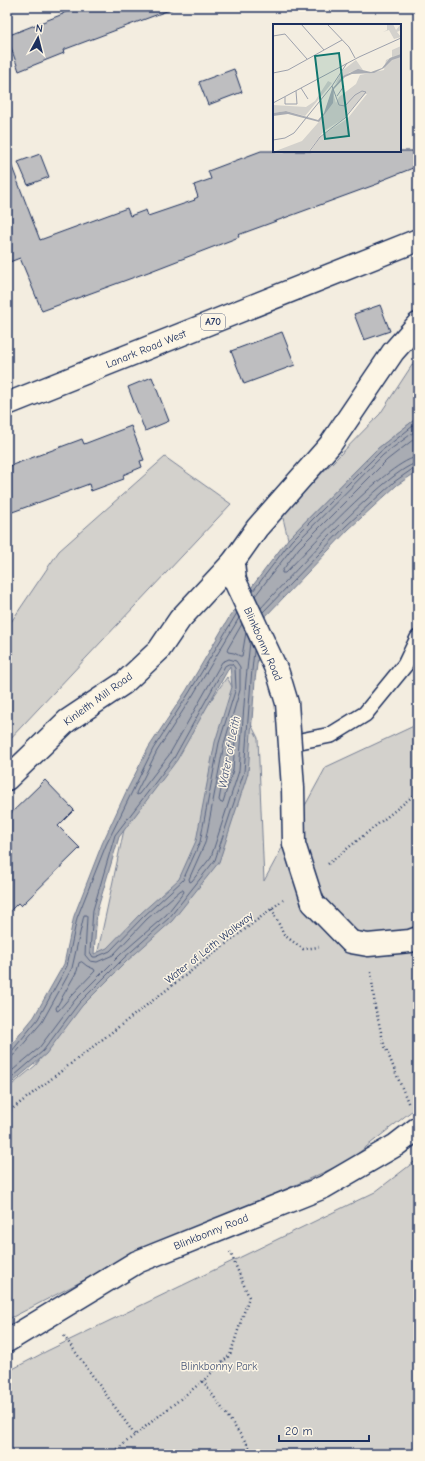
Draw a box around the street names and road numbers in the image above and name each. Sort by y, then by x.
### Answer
road number: A70 [201,314,225,330]
street label: Lanark Road West [104,327,189,371]
street label: Blinkbonny Road [241,605,285,683]
street label: Kinleith Mill Road [61,670,135,728]
street label: Water of Leith Walkway [162,909,256,987]
street label: Blinkbonny Road [172,1211,250,1253]

